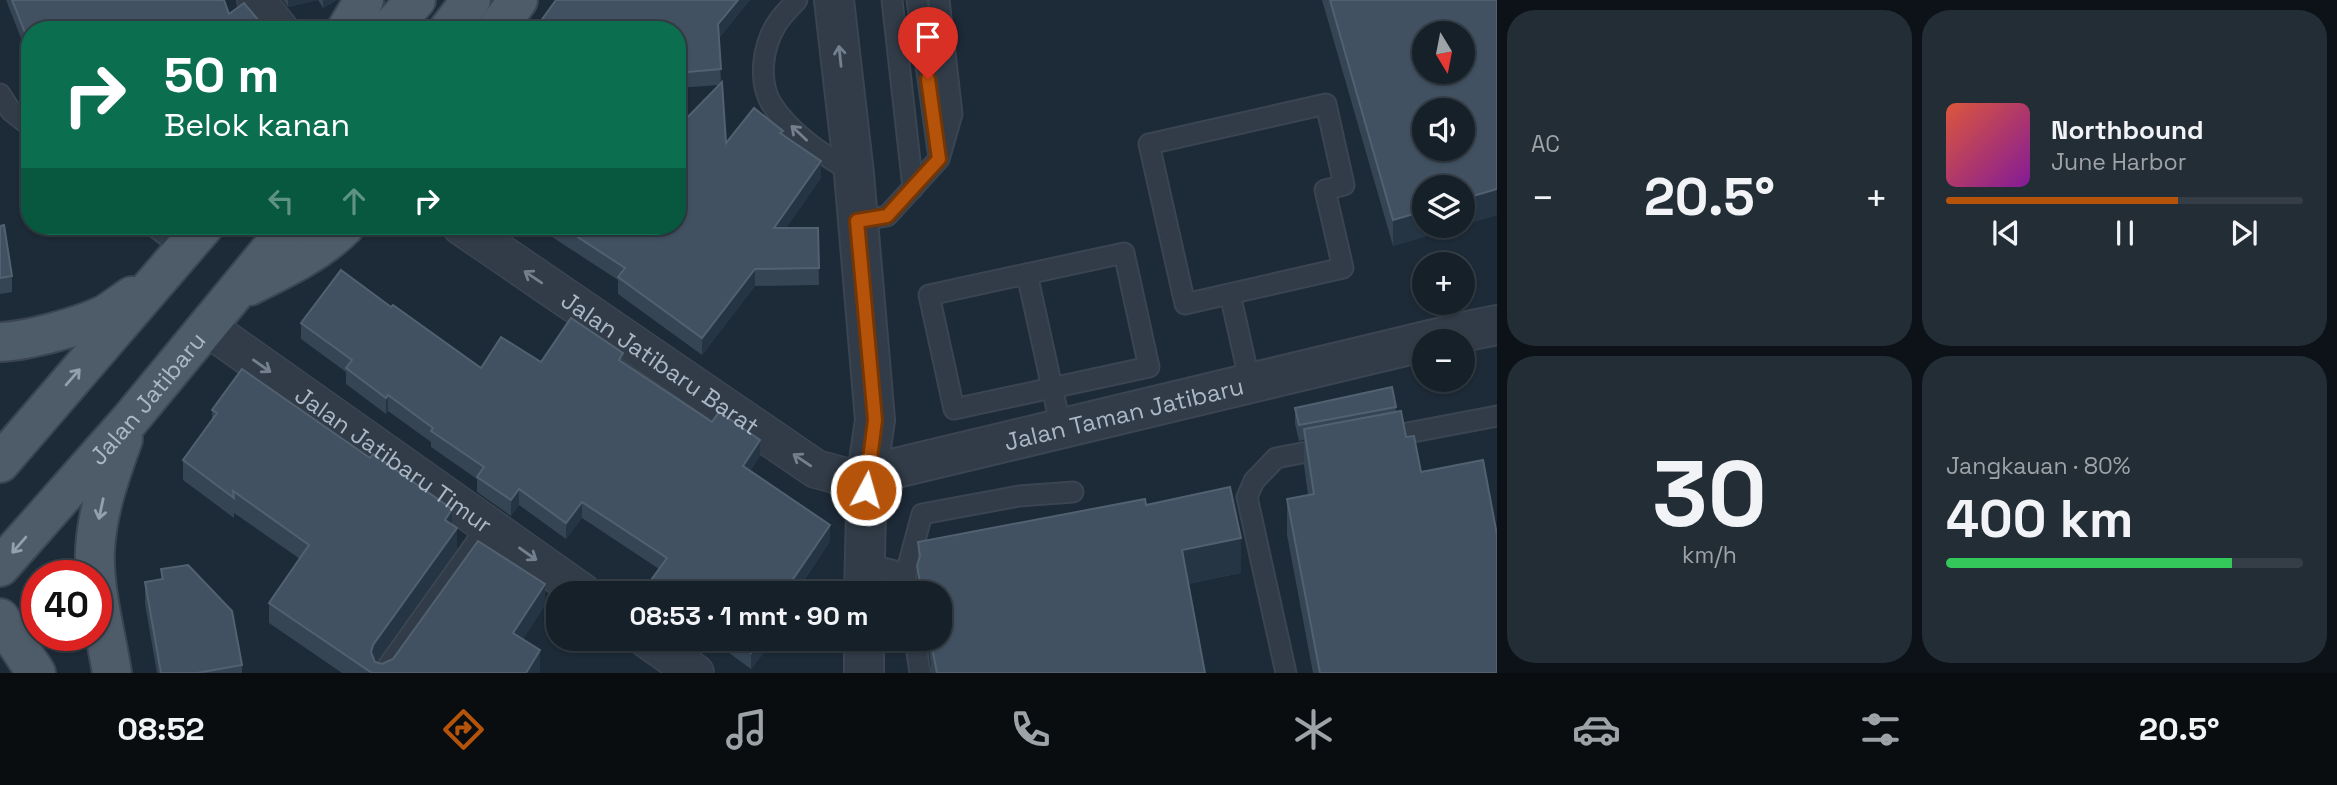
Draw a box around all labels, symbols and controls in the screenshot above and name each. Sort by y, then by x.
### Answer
pin [898,7,958,79]
icon: arrive [909,18,947,56]
north arrow [1412,21,1475,84]
map controls [1412,21,1475,392]
text: 50 m [164,44,279,106]
one-way arrow [834,45,847,67]
icon: right [49,49,140,140]
button: sound [1412,98,1475,161]
text: Belok kanan [164,105,350,145]
text: Northbound [2051,113,2204,147]
one-way arrow [791,125,808,142]
text: AC [1531,129,1560,159]
text: June Harbor [2051,147,2186,177]
text: 20.5° [1644,164,1775,230]
text: − [1531,174,1555,222]
text: + [1864,174,1888,222]
button: layers [1412,175,1475,238]
icon: left [262,182,300,220]
icon: ahead [335,182,373,220]
icon: right [408,182,446,220]
icon: previous [1987,214,2025,252]
icon: pause [2106,214,2144,252]
icon: next [2225,214,2263,252]
button: + [1412,252,1475,315]
one-way arrow [524,270,543,284]
street label: Jalan Jatibaru Barat [556,284,766,441]
street label: Jalan Jatibaru [82,325,212,471]
button: − [1412,329,1475,392]
one-way arrow [252,359,271,373]
one-way arrow [65,368,81,386]
street label: Jalan Taman Jatibaru [1001,370,1247,457]
street label: Jalan Jatibaru Timur [289,379,499,540]
text: 30 [1652,436,1767,553]
text: Jangkauan · 80% [1946,451,2131,481]
one-way arrow [793,453,812,467]
position arrow [829,453,903,527]
text: 400 km [1946,486,2133,552]
one-way arrow [94,497,108,520]
one-way arrow [11,536,27,554]
text: km/h [1682,540,1737,570]
one-way arrow [518,547,537,561]
speed limit sign: 40 [21,560,112,651]
text: 08:53 · 1 mnt · 90 m [629,599,869,633]
icon: directions [439,705,488,754]
icon: music [722,705,771,754]
icon: phone [1006,705,1055,754]
icon: climate [1289,705,1338,754]
icon: car [1572,705,1621,754]
icon: filters [1856,705,1905,754]
text: 08:52 [117,709,205,749]
text: 20.5° [2139,709,2220,749]

